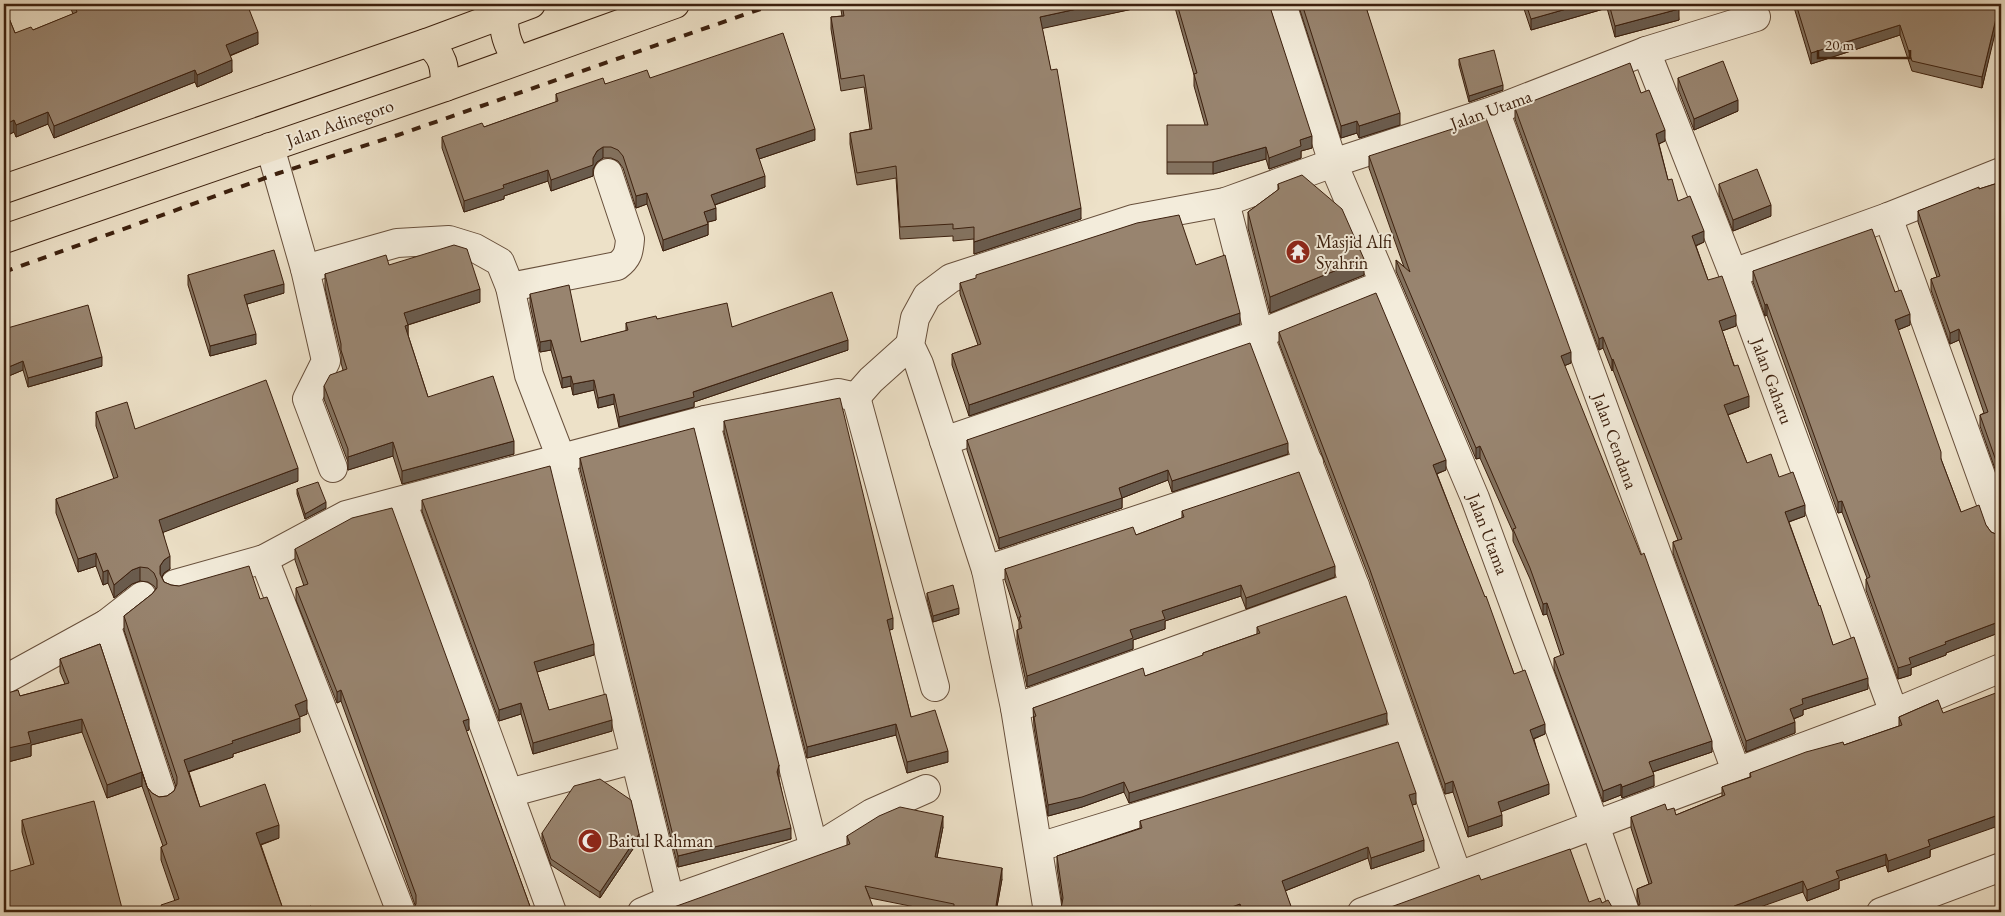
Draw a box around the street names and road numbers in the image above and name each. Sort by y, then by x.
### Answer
street label: Jalan Utama [1445,84,1536,136]
street label: Jalan Adinegoro [281,93,397,152]
street label: Jalan Gaharu [1746,333,1799,428]
street label: Jalan Cendana [1587,388,1644,493]
street label: Jalan Utama [1462,488,1515,578]

